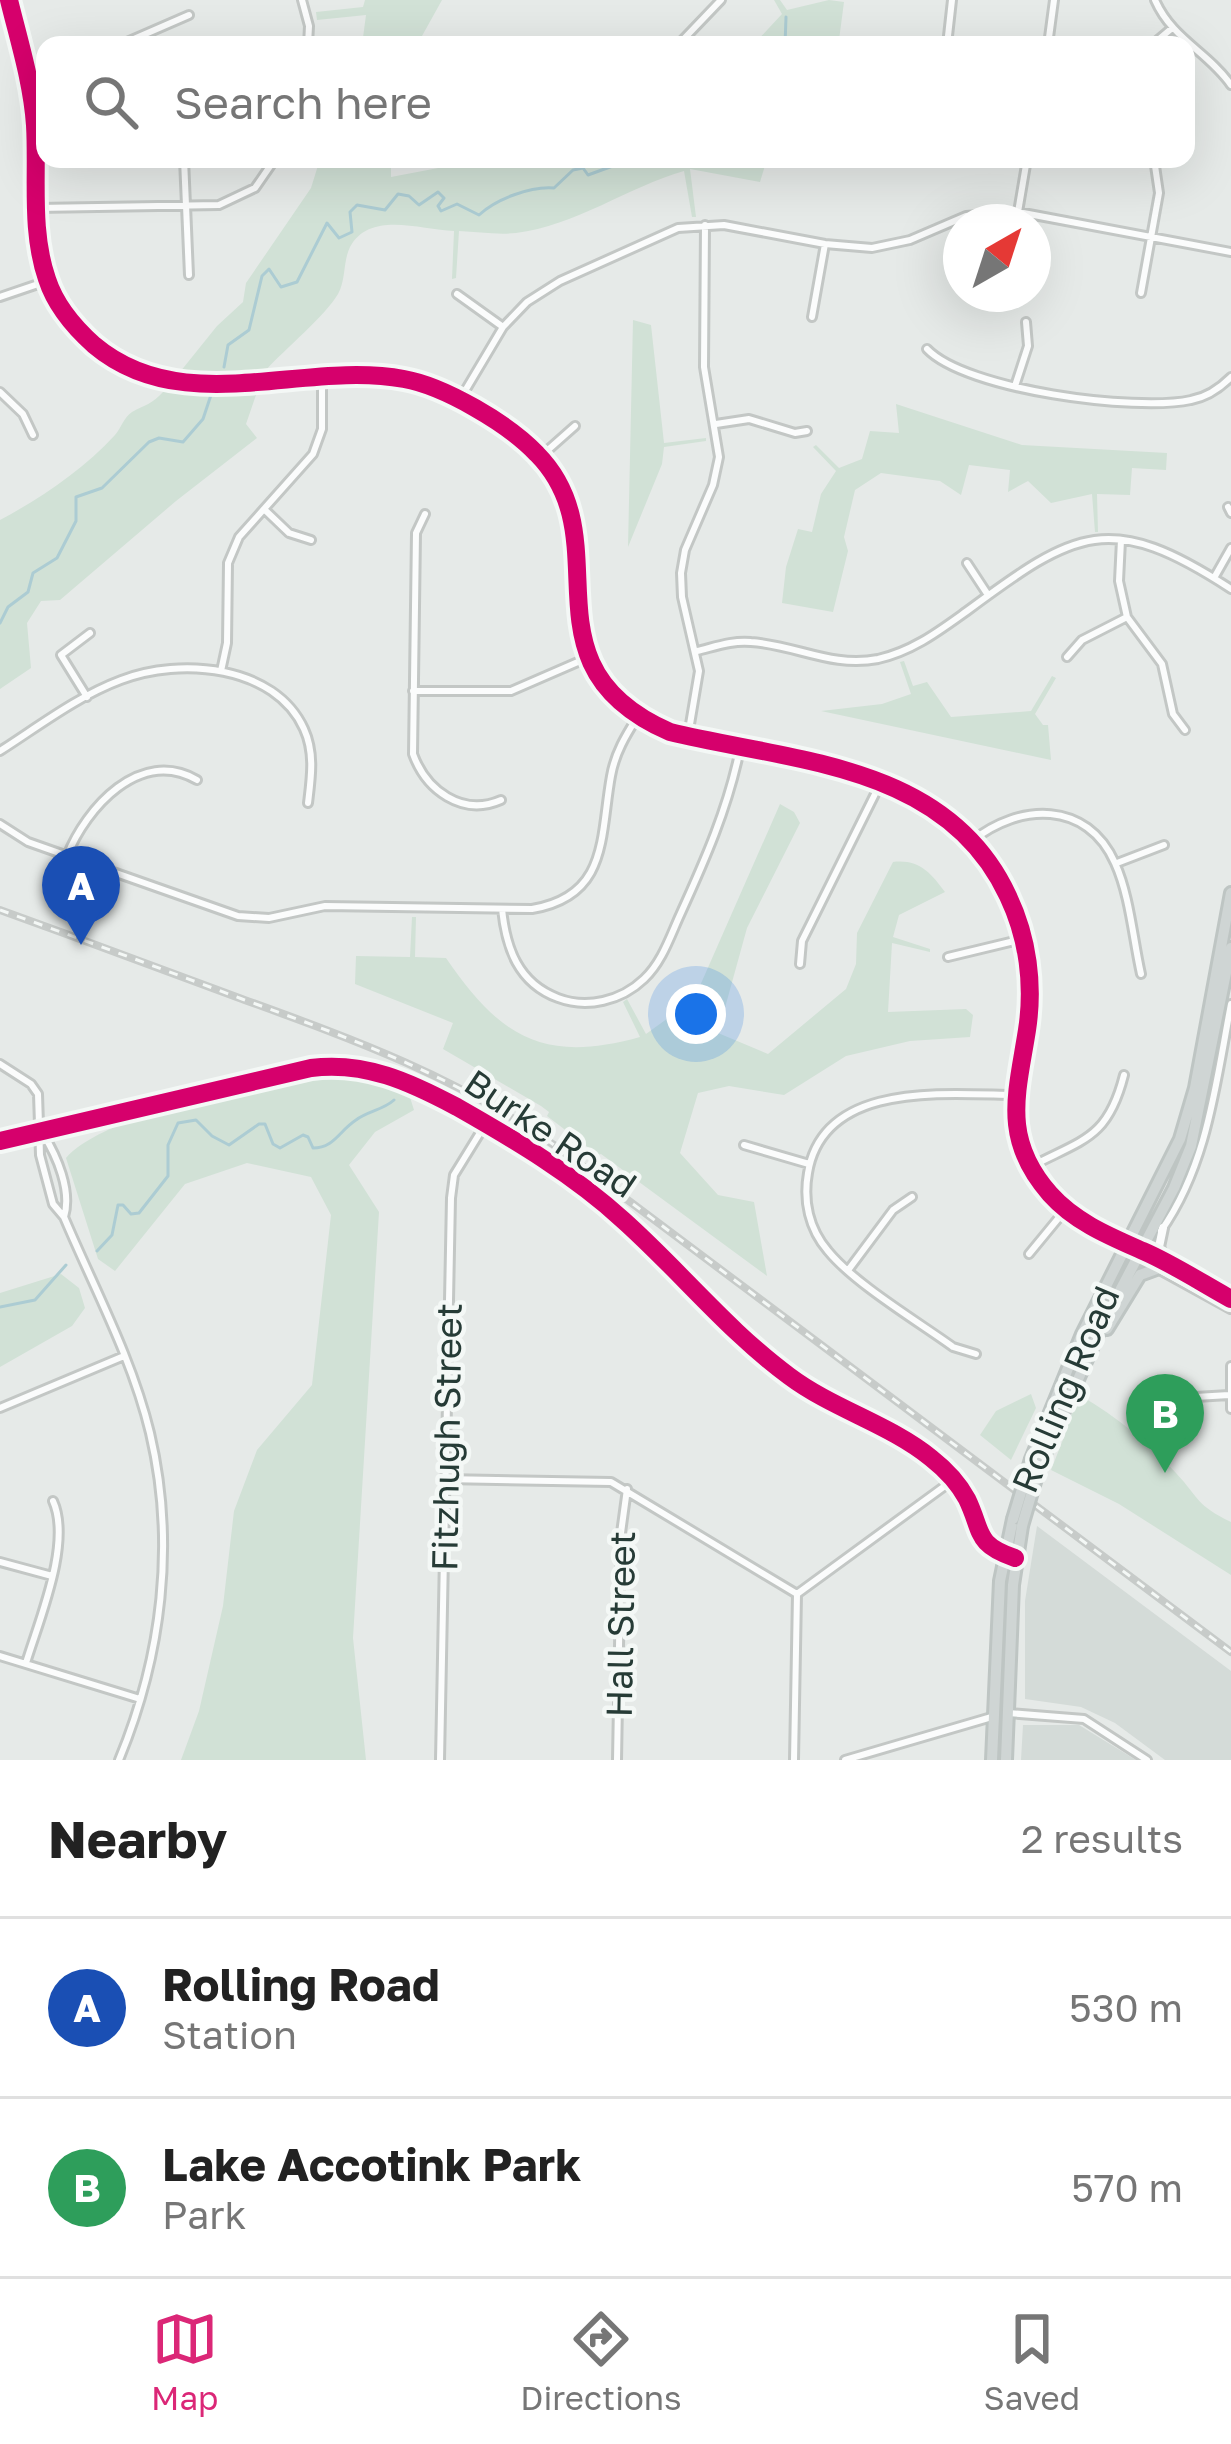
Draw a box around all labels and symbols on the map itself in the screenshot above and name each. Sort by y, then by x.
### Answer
north arrow [943,204,1051,312]
pin: A [42,846,120,945]
your location [666,984,726,1044]
street label: Burke Road [457,1060,645,1206]
street label: Rolling Road [1002,1279,1128,1499]
street label: Fitzhugh Street [422,1302,470,1572]
pin: B [1126,1374,1204,1473]
street label: Hall Street [597,1530,643,1718]

